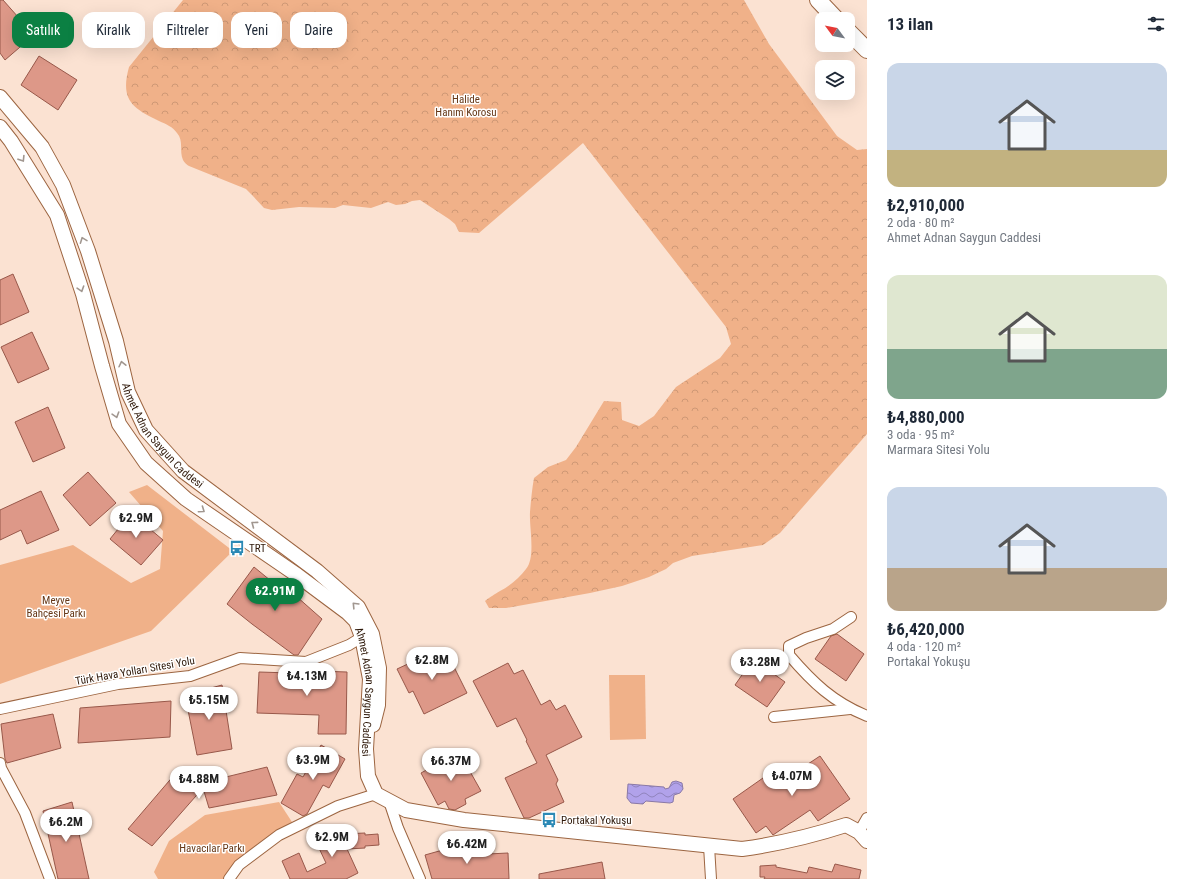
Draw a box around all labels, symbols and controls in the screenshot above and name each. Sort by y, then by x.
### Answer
chip: Satılık [12,12,74,48]
chip: Kiralık [82,12,145,48]
chip: Filtreler [153,12,223,48]
chip: Yeni [231,12,282,48]
chip: Daire [290,12,347,48]
north arrow [815,12,855,52]
map controls [815,12,855,100]
icon: filters [1145,13,1167,35]
text: 13 ilan [887,14,933,34]
button: layers [815,60,855,100]
icon: home [991,89,1063,161]
park label: Halide Hanım Korosu [435,93,497,119]
one-way arrow [17,155,25,162]
text: ₺2,910,000 [887,195,965,215]
text: 2 oda · 80 m² [887,215,955,230]
text: Ahmet Adnan Saygun Caddesi [887,230,1041,245]
one-way arrow [80,237,88,244]
one-way arrow [77,286,85,293]
icon: home [991,301,1063,373]
one-way arrow [118,361,126,367]
street label: Ahmet Adnan Saygun Caddesi [120,382,206,491]
text: ₺4,880,000 [887,407,965,427]
one-way arrow [111,411,120,418]
text: 3 oda · 95 m² [887,427,955,442]
text: Marmara Sitesi Yolu [887,442,990,457]
pin: ₺2.9M [108,505,164,539]
one-way arrow [197,505,204,512]
text: ₺2.9M [119,510,153,525]
icon: home [991,513,1063,585]
one-way arrow [251,522,258,529]
bus stop icon: TRT [228,539,246,557]
place label: TRT [249,542,266,555]
pin: ₺2.91M [242,578,308,612]
text: ₺2.91M [255,583,295,598]
park label: Meyve Bahçesi Parkı [26,594,86,620]
one-way arrow [352,602,360,610]
text: ₺6,420,000 [887,619,965,639]
street label: Ahmet Adnan Saygun Caddesi [352,625,376,757]
text: 4 oda · 120 m² [887,639,961,654]
pin: ₺2.8M [404,647,460,681]
pin: ₺3.28M [727,649,793,683]
text: ₺2.8M [415,652,449,667]
street label: Türk Hava Yolları Sitesi Yolu [74,654,196,688]
text: ₺3.28M [740,654,780,669]
text: Portakal Yokuşu [887,654,970,669]
pin: ₺4.13M [274,663,340,697]
text: ₺4.13M [287,668,327,683]
pin: ₺5.15M [176,687,242,721]
text: ₺5.15M [189,692,229,707]
pin: ₺3.9M [285,747,341,781]
pin: ₺6.37M [418,748,484,782]
text: ₺3.9M [296,752,330,767]
text: ₺6.37M [431,753,471,768]
pin: ₺4.07M [759,763,825,797]
pin: ₺4.88M [166,766,232,800]
text: ₺4.07M [772,768,812,783]
text: ₺4.88M [179,771,219,786]
pin: ₺6.2M [38,809,94,843]
bus stop icon: Portakal Yokuşu [540,811,558,829]
text: ₺6.2M [49,814,83,829]
place label: Portakal Yokuşu [561,814,632,827]
pin: ₺2.9M [304,824,360,858]
text: ₺2.9M [315,829,349,844]
pin: ₺6.42M [434,831,500,865]
text: ₺6.42M [447,836,487,851]
park label: Havacılar Parkı [179,842,245,855]

